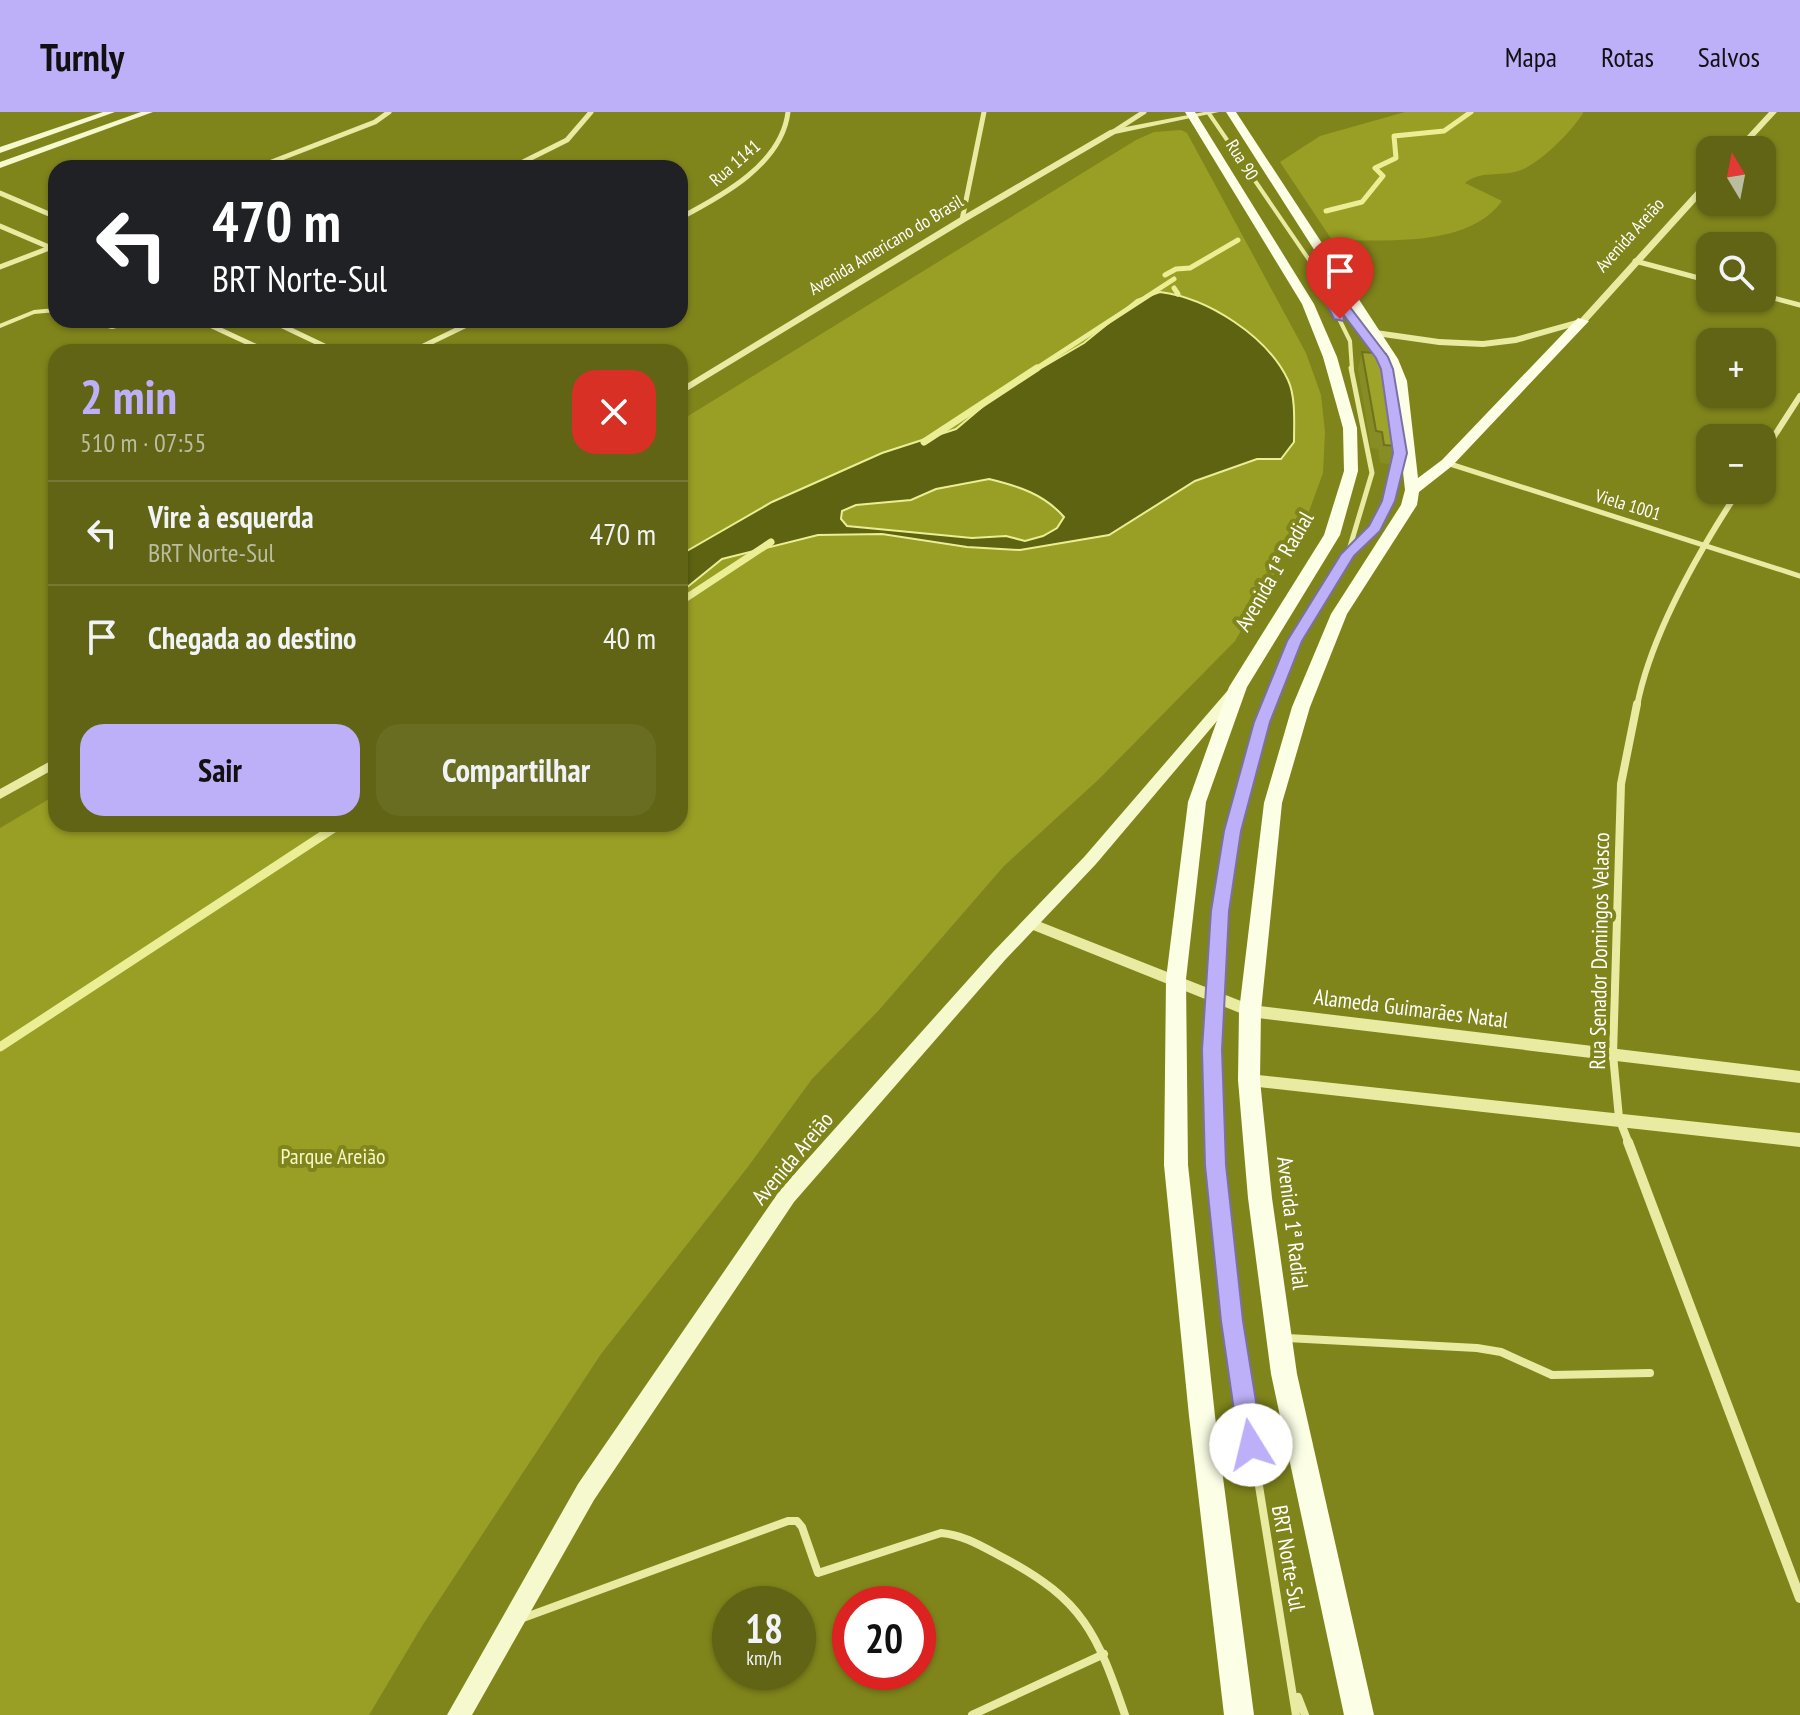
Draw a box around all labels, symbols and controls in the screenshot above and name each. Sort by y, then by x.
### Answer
text: Turnly [40,32,124,81]
text: Mapa [1505,38,1557,75]
text: Rotas [1601,38,1654,75]
text: Salvos [1698,38,1760,75]
street label: Rua 1141 [705,134,765,191]
street label: Rua 90 [1221,135,1264,184]
north arrow [1696,136,1776,216]
map controls [1696,136,1776,504]
text: 470 m [212,185,341,257]
street label: Avenida Americano do Brasil [804,189,968,300]
icon: left [80,192,184,296]
street label: Avenida Areião [1590,193,1669,277]
button: search [1696,232,1776,312]
pin [1306,237,1374,319]
icon: arrive [1318,249,1362,293]
text: BRT Norte-Sul [212,255,387,302]
button: + [1696,328,1776,408]
text: 2 min [80,365,177,427]
button: close [572,370,656,454]
button: − [1696,424,1776,504]
text: 510 m · 07:55 [80,426,206,459]
street label: Viela 1001 [1592,483,1664,525]
text: Vire à esquerda [148,497,314,536]
street label: Avenida 1ª Radial [1228,505,1320,636]
icon: left [80,511,124,555]
text: 470 m [590,514,656,553]
text: BRT Norte-Sul [148,536,275,569]
icon: arrive [80,615,124,659]
text: Chegada ao destino [148,618,356,657]
text: 40 m [603,618,656,657]
button: Sair [80,724,360,816]
button: Compartilhar [376,724,656,816]
street label: Rua Senador Domingos Velasco [1583,832,1615,1070]
street label: Alameda Guimarães Natal [1312,982,1511,1034]
street label: Avenida Areião [745,1106,839,1210]
park label: Parque Areião [281,1142,385,1170]
street label: Avenida 1ª Radial [1271,1155,1315,1292]
position arrow [1209,1403,1293,1487]
street label: BRT Norte-Sul [1266,1503,1312,1614]
speed limit sign: 20 [832,1586,936,1690]
text: 18 [745,1602,783,1654]
text: km/h [746,1645,782,1671]

